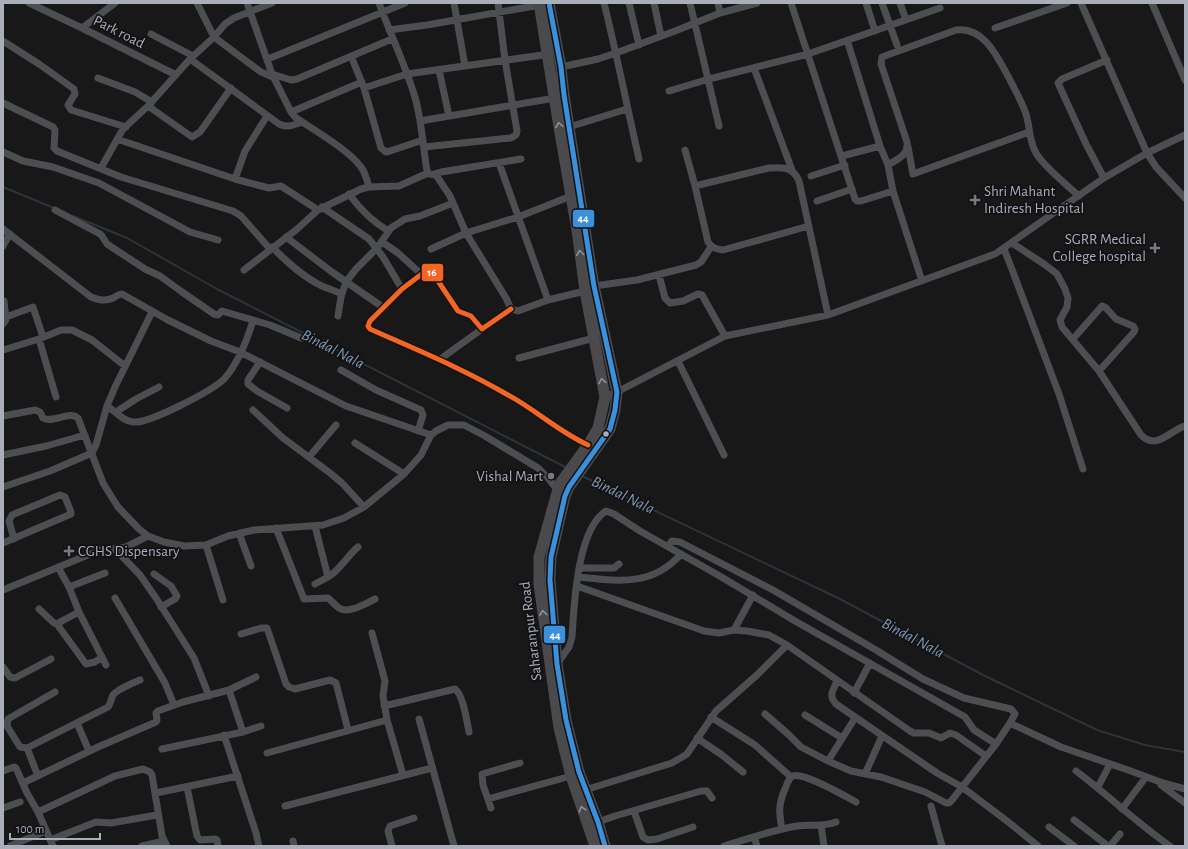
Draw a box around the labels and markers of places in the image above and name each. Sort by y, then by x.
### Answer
place label: Shri Mahant Indiresh Hospital [984,184,1084,216]
marker: Shri Mahant Indiresh Hospital [969,194,981,206]
place label: SGRR Medical College hospital [1053,232,1146,264]
marker: SGRR Medical College hospital [1149,242,1161,254]
unlabelled marker [601,429,611,439]
place label: Vishal Mart [476,469,543,484]
marker: Vishal Mart [546,471,556,481]
place label: CGHS Dispensary [78,544,180,559]
marker: CGHS Dispensary [63,545,75,557]

